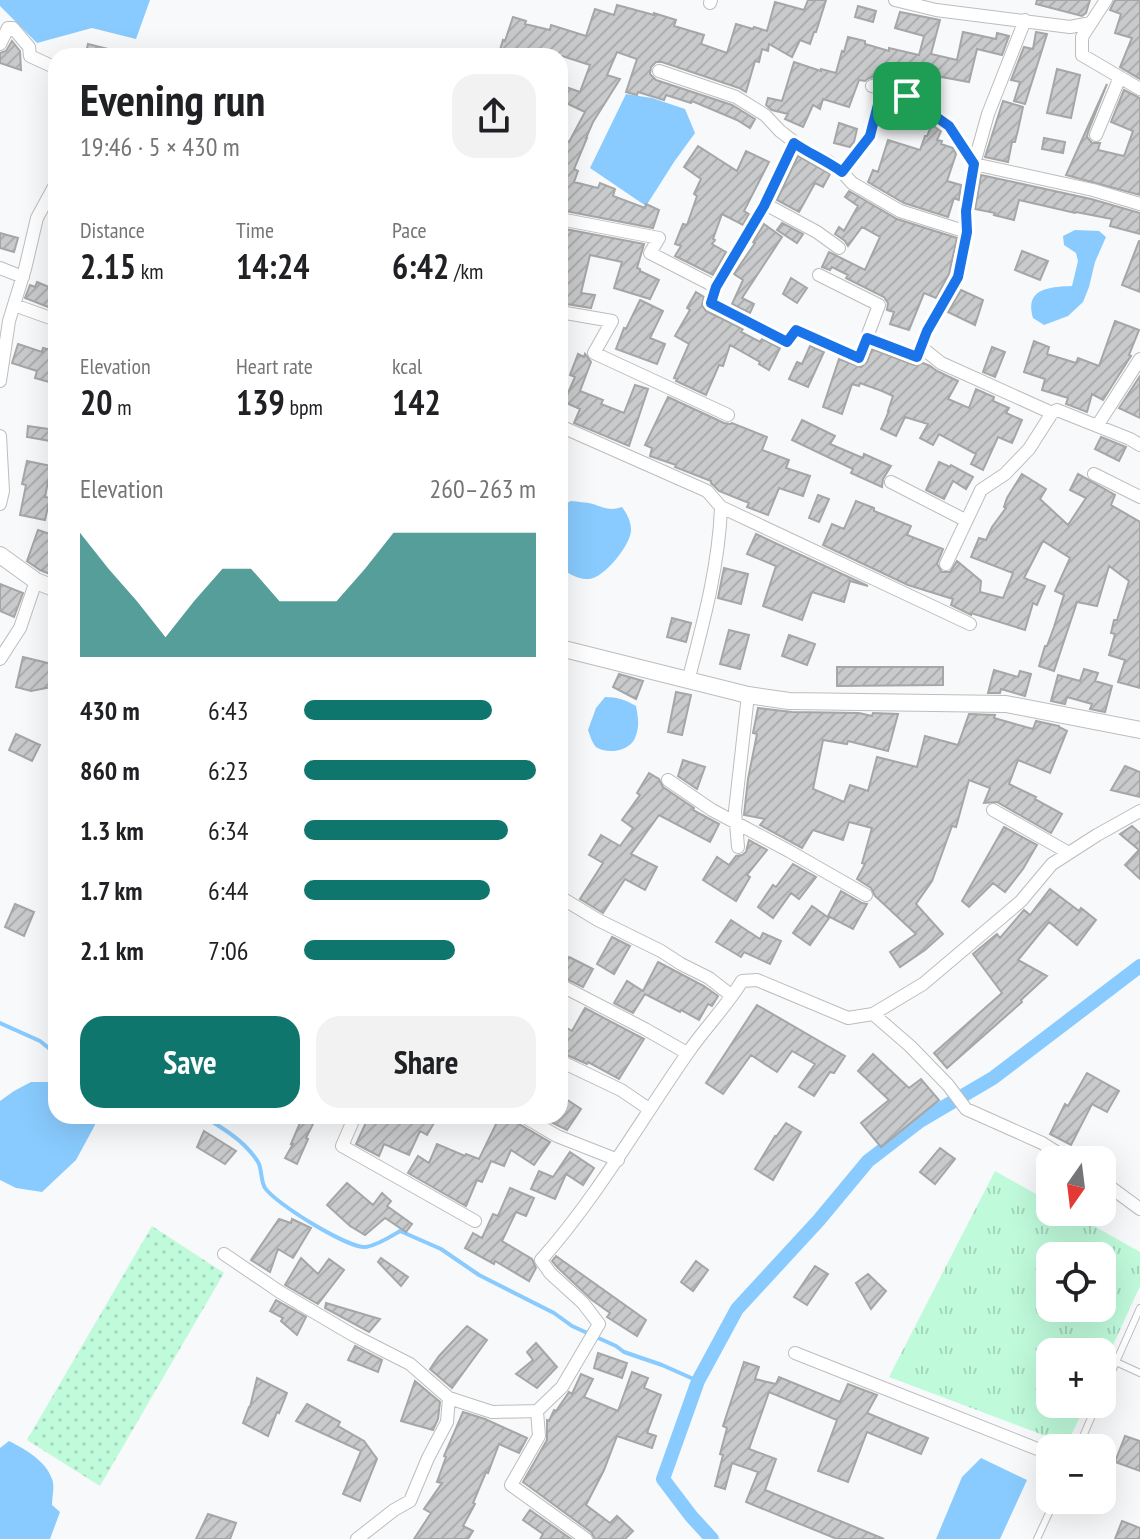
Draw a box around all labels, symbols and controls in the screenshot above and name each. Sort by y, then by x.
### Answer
pin [873,62,941,130]
text: Evening run [80,71,265,128]
button: share [452,74,536,158]
icon: arrive [885,74,929,118]
text: 19:46 · 5 × 430 m [80,130,240,163]
text: Distance [80,216,145,244]
text: Time [236,216,274,244]
text: Pace [392,216,427,244]
text: 2.15 [80,244,136,288]
text: 14:24 [236,244,310,288]
text: 6:42 [392,244,449,288]
text: km [136,257,164,285]
text: /km [449,257,483,285]
text: Elevation [80,352,151,380]
text: Heart rate [236,352,313,380]
text: kcal [392,352,422,380]
text: 20 [80,380,113,424]
text: 139 [236,380,285,424]
text: 142 [392,380,441,424]
text: m [113,393,132,421]
text: bpm [285,393,323,421]
text: Elevation [80,472,163,505]
text: 260–263 m [430,472,536,505]
text: 430 m [80,694,140,727]
text: 6:43 [208,694,248,727]
text: 860 m [80,754,140,787]
text: 6:23 [208,754,248,787]
text: 1.3 km [80,814,144,847]
text: 6:34 [208,814,248,847]
text: 1.7 km [80,874,143,907]
text: 6:44 [208,874,248,907]
text: 2.1 km [80,934,144,967]
text: 7:06 [208,934,248,967]
button: Save [80,1016,300,1108]
button: Share [316,1016,536,1108]
north arrow [1036,1146,1116,1226]
map controls [1036,1146,1116,1514]
button: locate [1036,1242,1116,1322]
button: + [1036,1338,1116,1418]
button: − [1036,1434,1116,1514]

